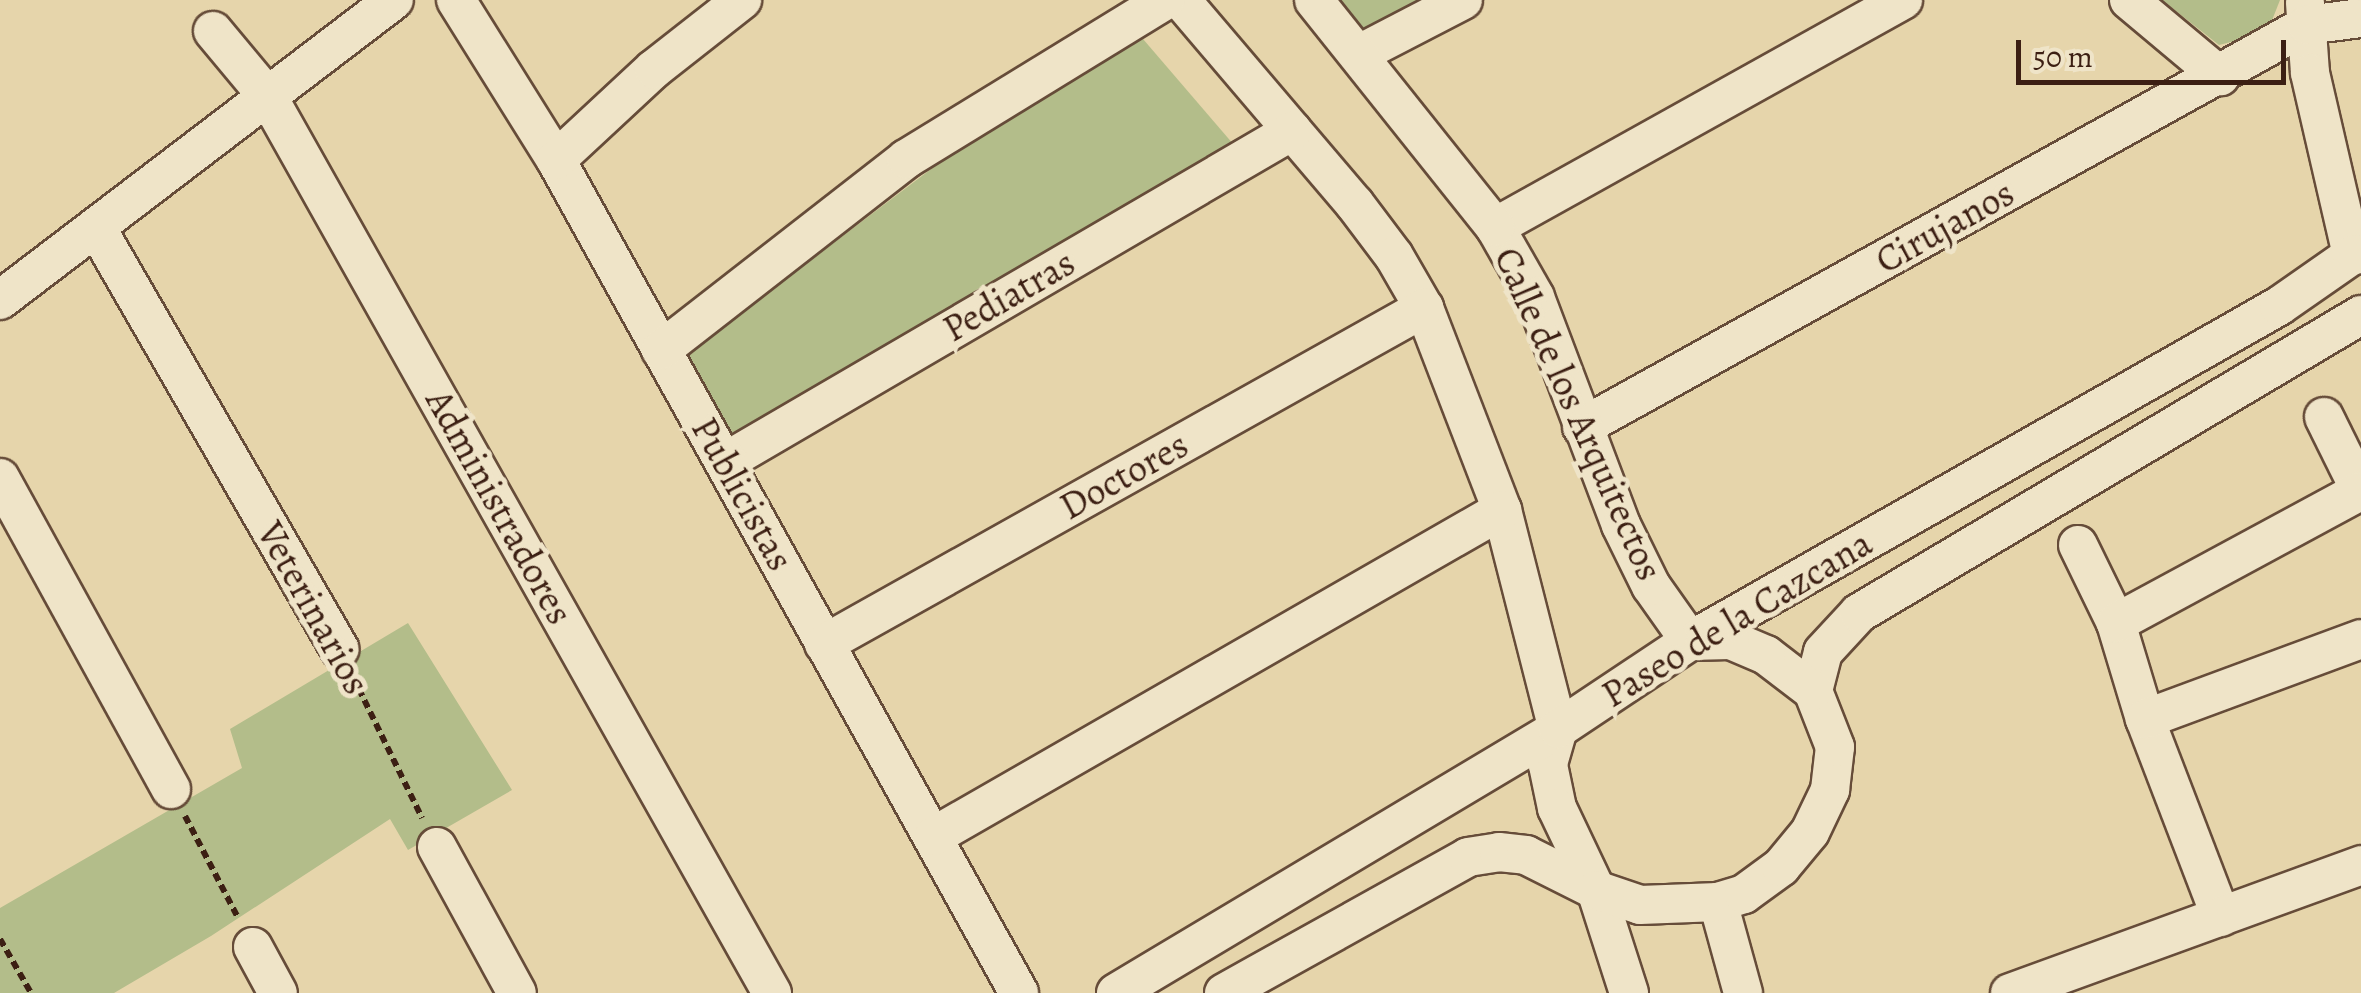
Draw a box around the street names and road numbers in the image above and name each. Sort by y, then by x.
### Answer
street label: Cirujanos [1868,170,2022,284]
street label: Pediatras [935,240,1083,352]
street label: Calle de los Arquitectos [1484,241,1672,587]
street label: Administradores [416,382,582,632]
street label: Publicistas [681,409,803,579]
street label: Doctores [1052,422,1196,530]
street label: Veterinarios [247,514,379,702]
street label: Paseo de la Cazcana [1594,520,1880,718]

